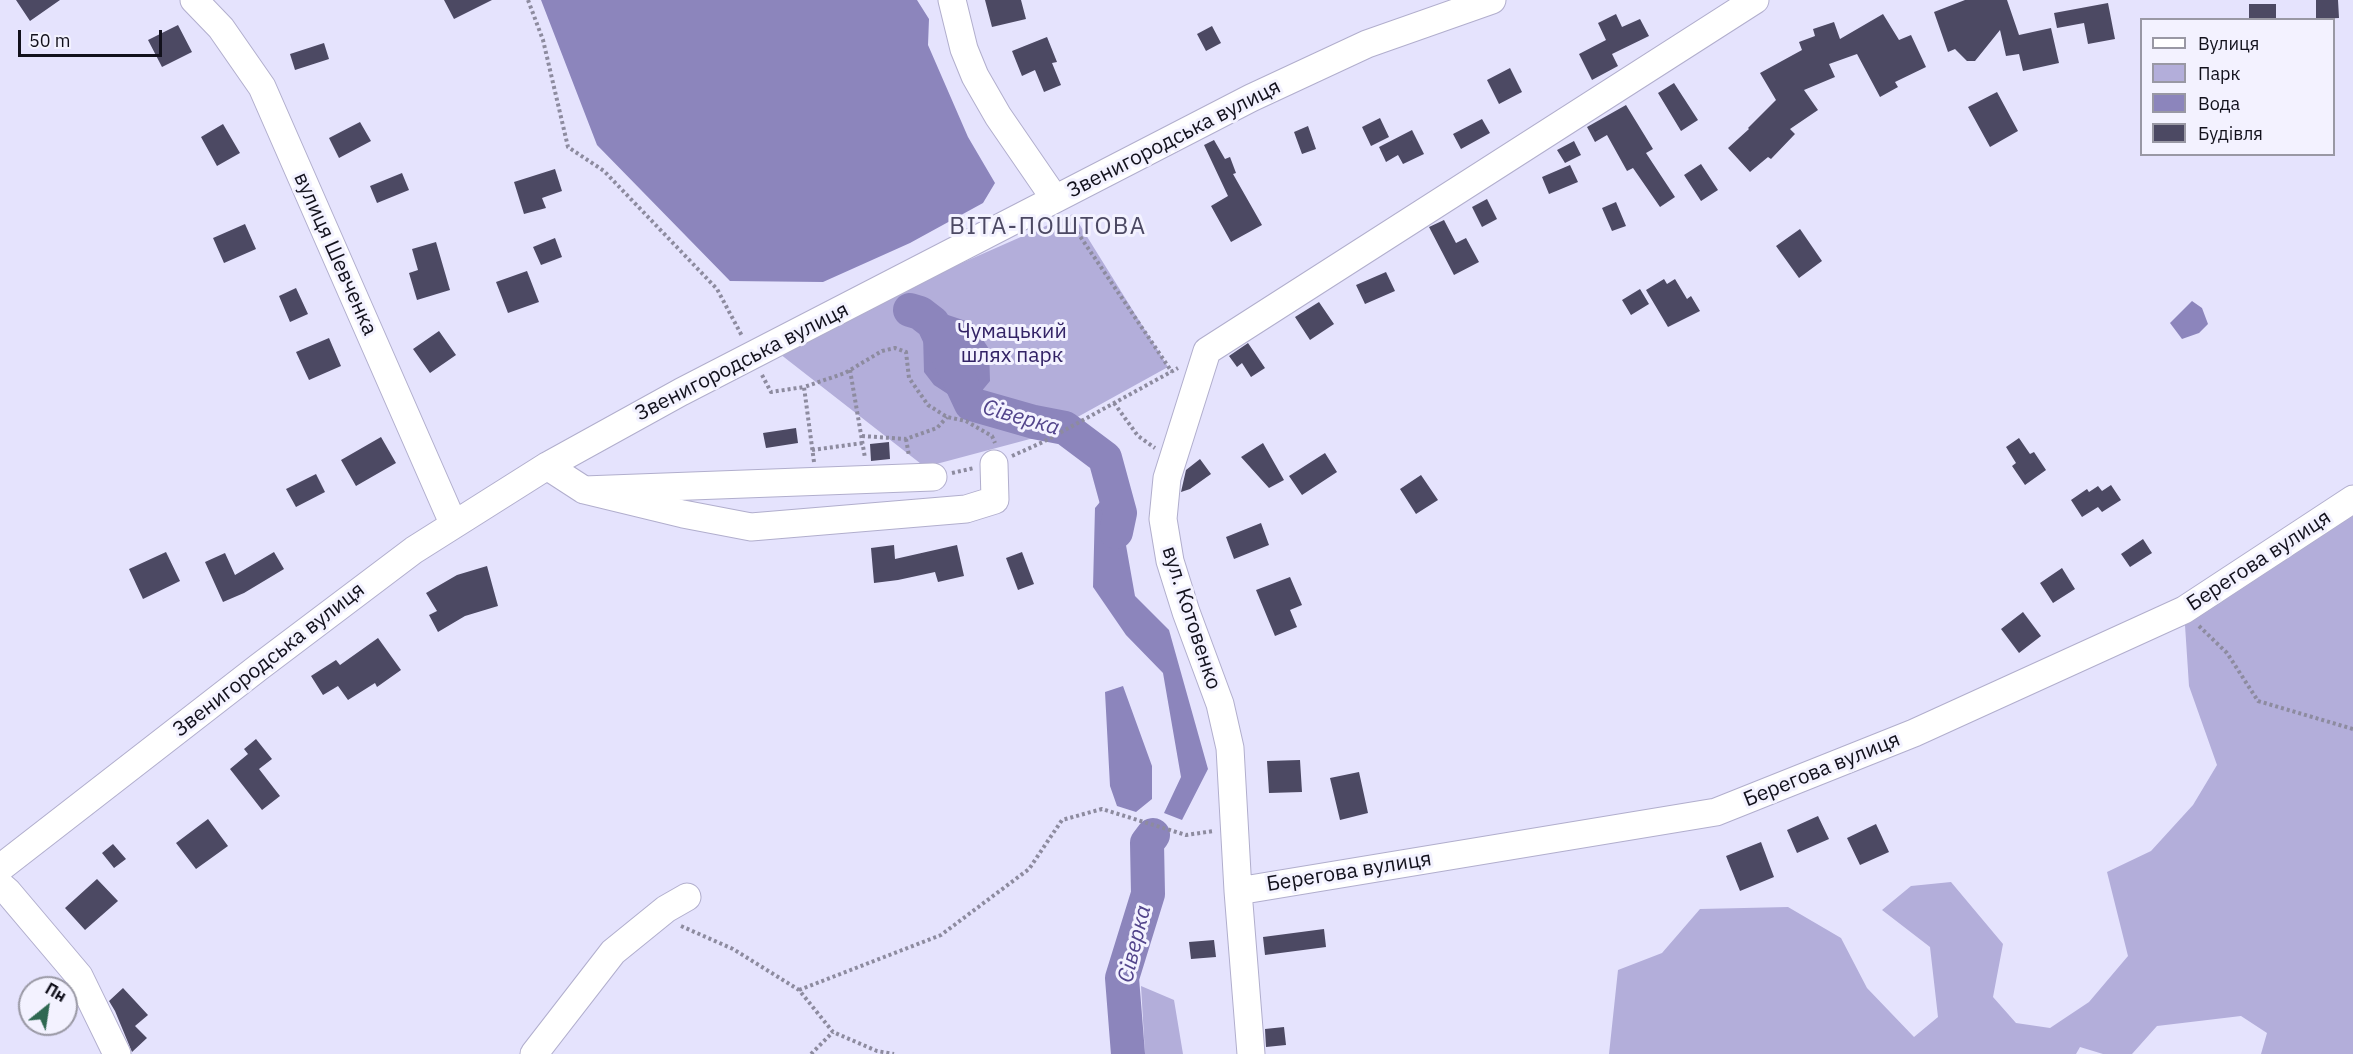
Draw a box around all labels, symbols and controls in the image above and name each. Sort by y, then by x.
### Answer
scale bar [21,18,165,56]
legend [2140,18,2335,156]
text: 50 m [29,29,71,52]
text: Вулиця [2198,32,2259,55]
text: Парк [2198,62,2240,85]
street label: Звенигородська вулиця [1063,74,1285,204]
text: Вода [2198,92,2240,115]
text: Будівля [2198,122,2263,145]
street label: вулиця Шевченка [288,169,382,339]
district label: ВІТА-ПОШТОВА [949,213,1147,241]
street label: Звенигородська вулиця [631,297,853,427]
park label: Чумацький шлях парк [957,319,1067,369]
water label: Сіверка [980,394,1062,442]
street label: Берегова вулиця [2182,505,2336,617]
street label: вул. Котовенко [1156,543,1226,693]
street label: Звенигородська вулиця [168,577,370,743]
street label: Берегова вулиця [1740,727,1904,813]
street label: Берегова вулиця [1265,847,1433,897]
water label: Сіверка [1113,903,1157,985]
north arrow [18,976,78,1036]
text: Пн [42,978,70,1006]

